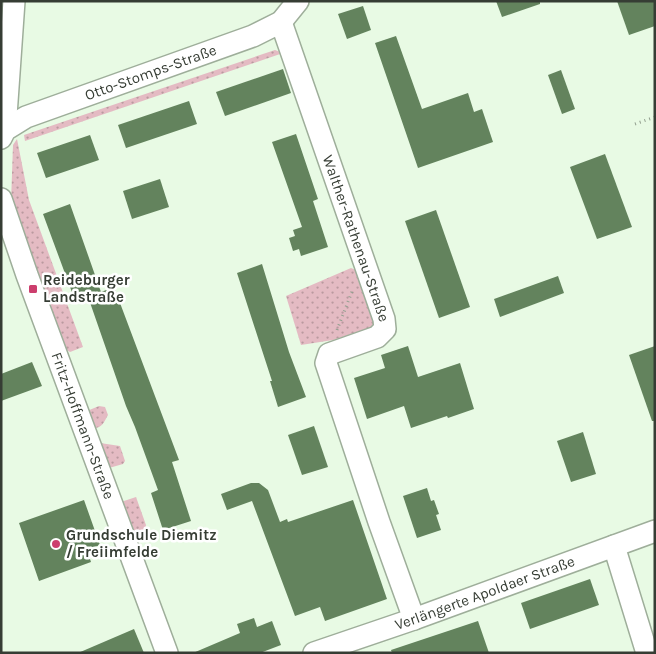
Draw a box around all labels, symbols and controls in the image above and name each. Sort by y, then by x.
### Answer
street label: Otto-Stomps-Straße [82,41,219,104]
street label: Walther-Rathenau-Straße [319,153,393,324]
place label: Reideburger Landstraße [43,271,130,306]
marker: Reideburger Landstraße [27,283,39,295]
street label: Fritz-Hoffmann-Straße [47,350,118,502]
place label: Grundschule Diemitz / Freiimfelde [66,526,217,561]
marker: Grundschule Diemitz / Freiimfelde [50,538,62,550]
street label: Verlängerte Apoldaer Straße [392,552,577,634]

